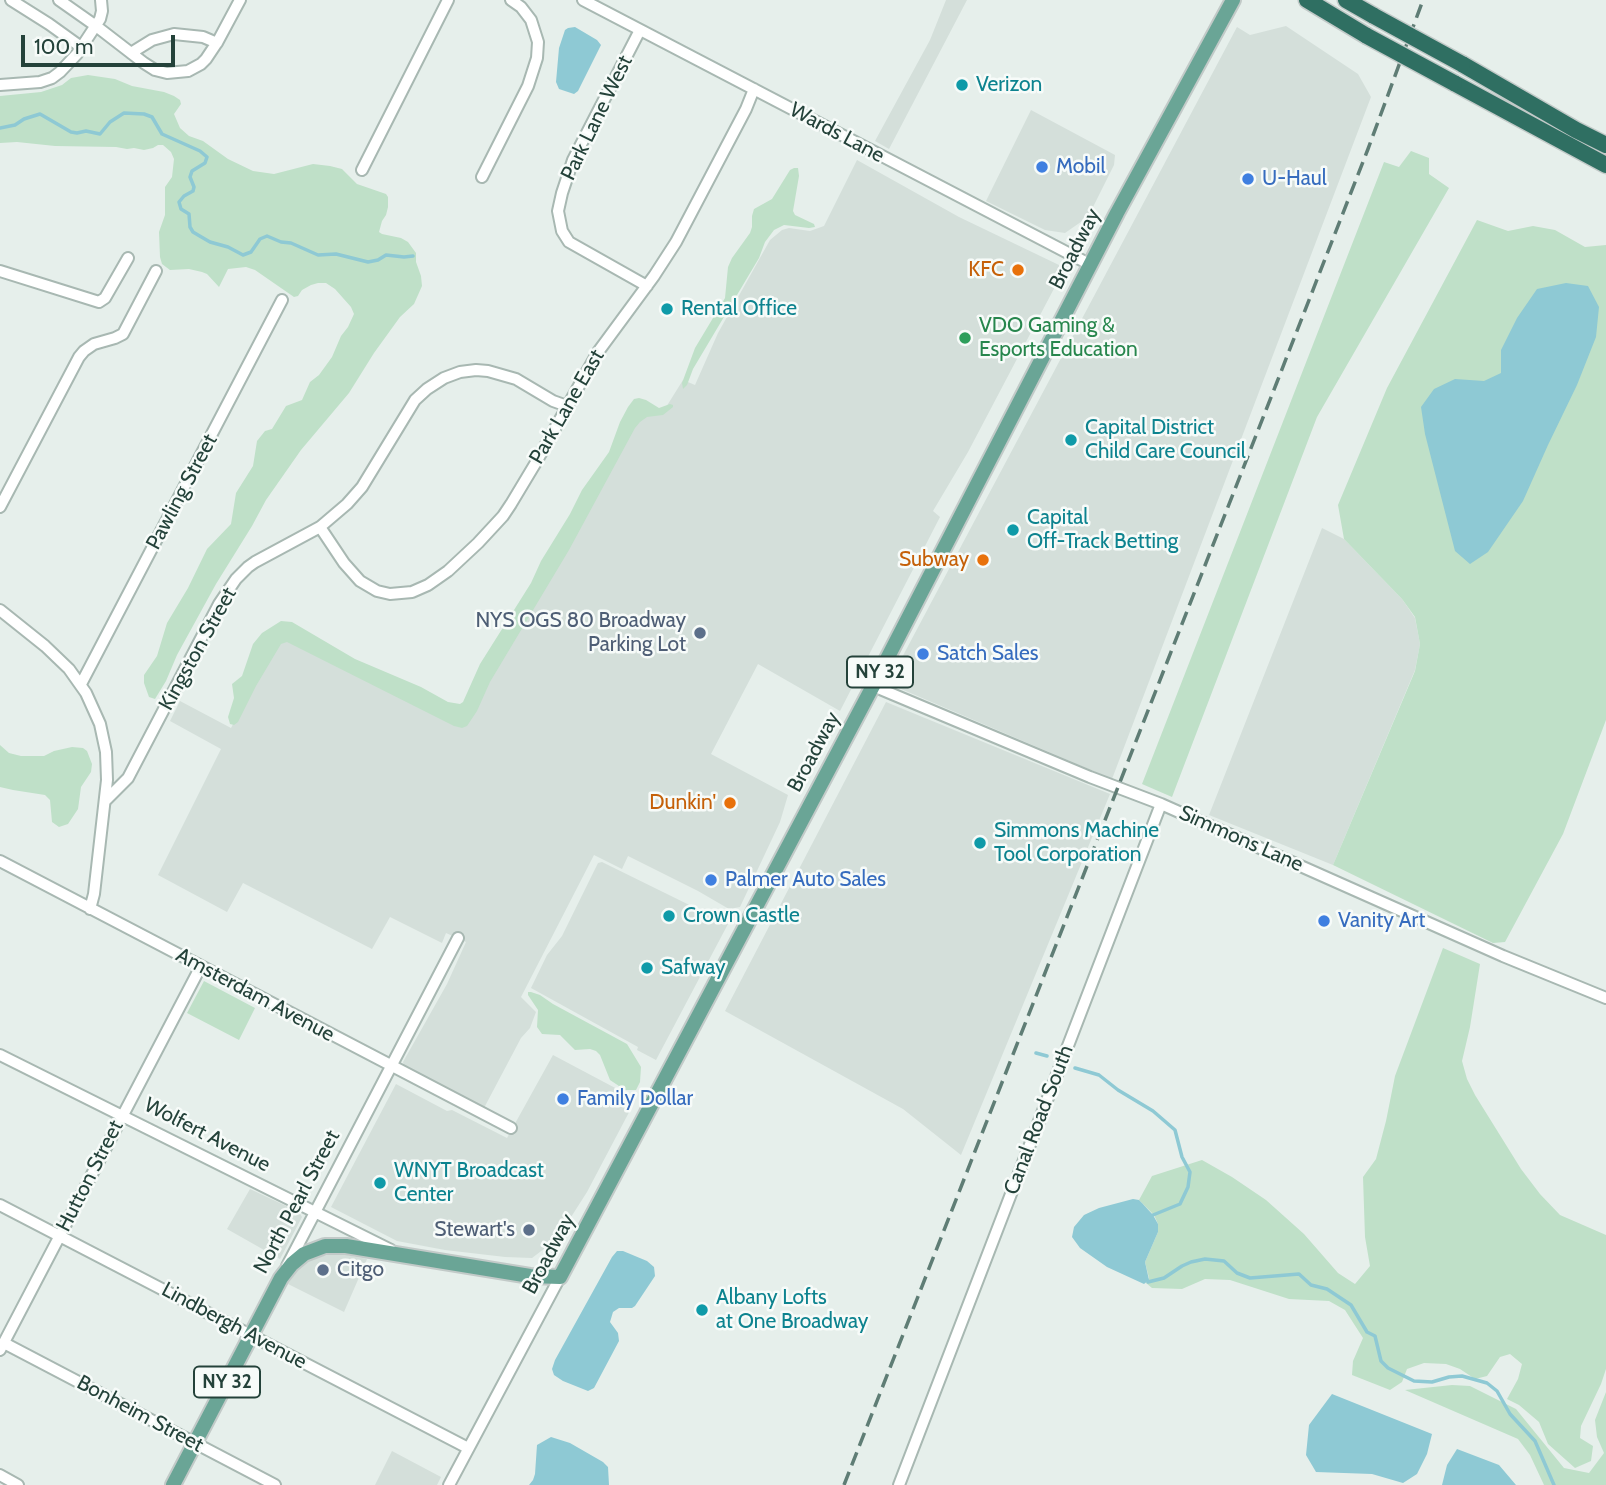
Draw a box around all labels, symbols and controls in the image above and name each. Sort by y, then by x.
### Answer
scale bar [24,21,178,65]
text: 100 m [34,34,93,59]
street label: Park Lane West [556,51,638,185]
place label: Verizon [976,72,1042,98]
marker: Verizon [954,77,970,93]
street label: Wards Lane [785,98,889,168]
place label: Mobil [1056,154,1105,180]
marker: Mobil [1034,159,1050,175]
place label: U-Haul [1262,166,1327,192]
marker: U-Haul [1240,171,1256,187]
street label: Broadway [1044,204,1106,294]
place label: KFC [968,257,1004,283]
marker: KFC [1010,262,1026,278]
place label: Rental Office [681,296,797,322]
marker: Rental Office [659,301,675,317]
place label: VDO Gaming & Esports Education [979,313,1138,363]
marker: VDO Gaming & Esports Education [957,330,973,346]
street label: Park Lane East [524,345,610,469]
place label: Capital District Child Care Council [1085,415,1246,465]
street label: Pawling Street [141,430,223,554]
marker: Capital District Child Care Council [1063,432,1079,448]
place label: Capital Off-Track Betting [1027,505,1178,555]
marker: Capital Off-Track Betting [1005,522,1021,538]
place label: Subway [899,547,969,573]
marker: Subway [975,552,991,568]
street label: Kingston Street [154,583,242,715]
place label: NYS OGS 80 Broadway Parking Lot [475,608,686,658]
marker: NYS OGS 80 Broadway Parking Lot [692,625,708,641]
place label: Satch Sales [937,641,1038,667]
marker: Satch Sales [915,646,931,662]
road number: NY 32 [847,656,913,688]
street label: Broadway [782,707,846,797]
place label: Dunkin' [649,790,716,816]
marker: Dunkin' [722,795,738,811]
street label: Simmons Lane [1175,800,1307,878]
place label: Simmons Machine Tool Corporation [994,818,1159,868]
marker: Simmons Machine Tool Corporation [972,835,988,851]
place label: Palmer Auto Sales [725,867,886,893]
marker: Palmer Auto Sales [703,872,719,888]
place label: Crown Castle [683,903,800,929]
marker: Crown Castle [661,908,677,924]
place label: Vanity Art [1338,908,1425,934]
marker: Vanity Art [1316,913,1332,929]
street label: Amsterdam Avenue [172,943,338,1047]
place label: Safway [661,955,726,981]
marker: Safway [639,960,655,976]
street label: Canal Road South [999,1042,1079,1198]
place label: Family Dollar [577,1086,693,1112]
marker: Family Dollar [555,1091,571,1107]
street label: Wolfert Avenue [140,1092,274,1178]
street label: Hutton Street [51,1116,129,1236]
street label: North Pearl Street [249,1126,345,1278]
place label: WNYT Broadcast Center [394,1158,544,1208]
marker: WNYT Broadcast Center [372,1175,388,1191]
street label: Broadway [517,1209,581,1299]
place label: Stewart's [434,1217,515,1243]
marker: Stewart's [521,1222,537,1238]
place label: Citgo [337,1257,384,1283]
marker: Citgo [315,1262,331,1278]
street label: Lindbergh Avenue [157,1277,311,1375]
place label: Albany Lofts at One Broadway [716,1285,868,1335]
marker: Albany Lofts at One Broadway [694,1302,710,1318]
road number: NY 32 [194,1366,260,1398]
street label: Bonheim Street [72,1370,208,1458]

